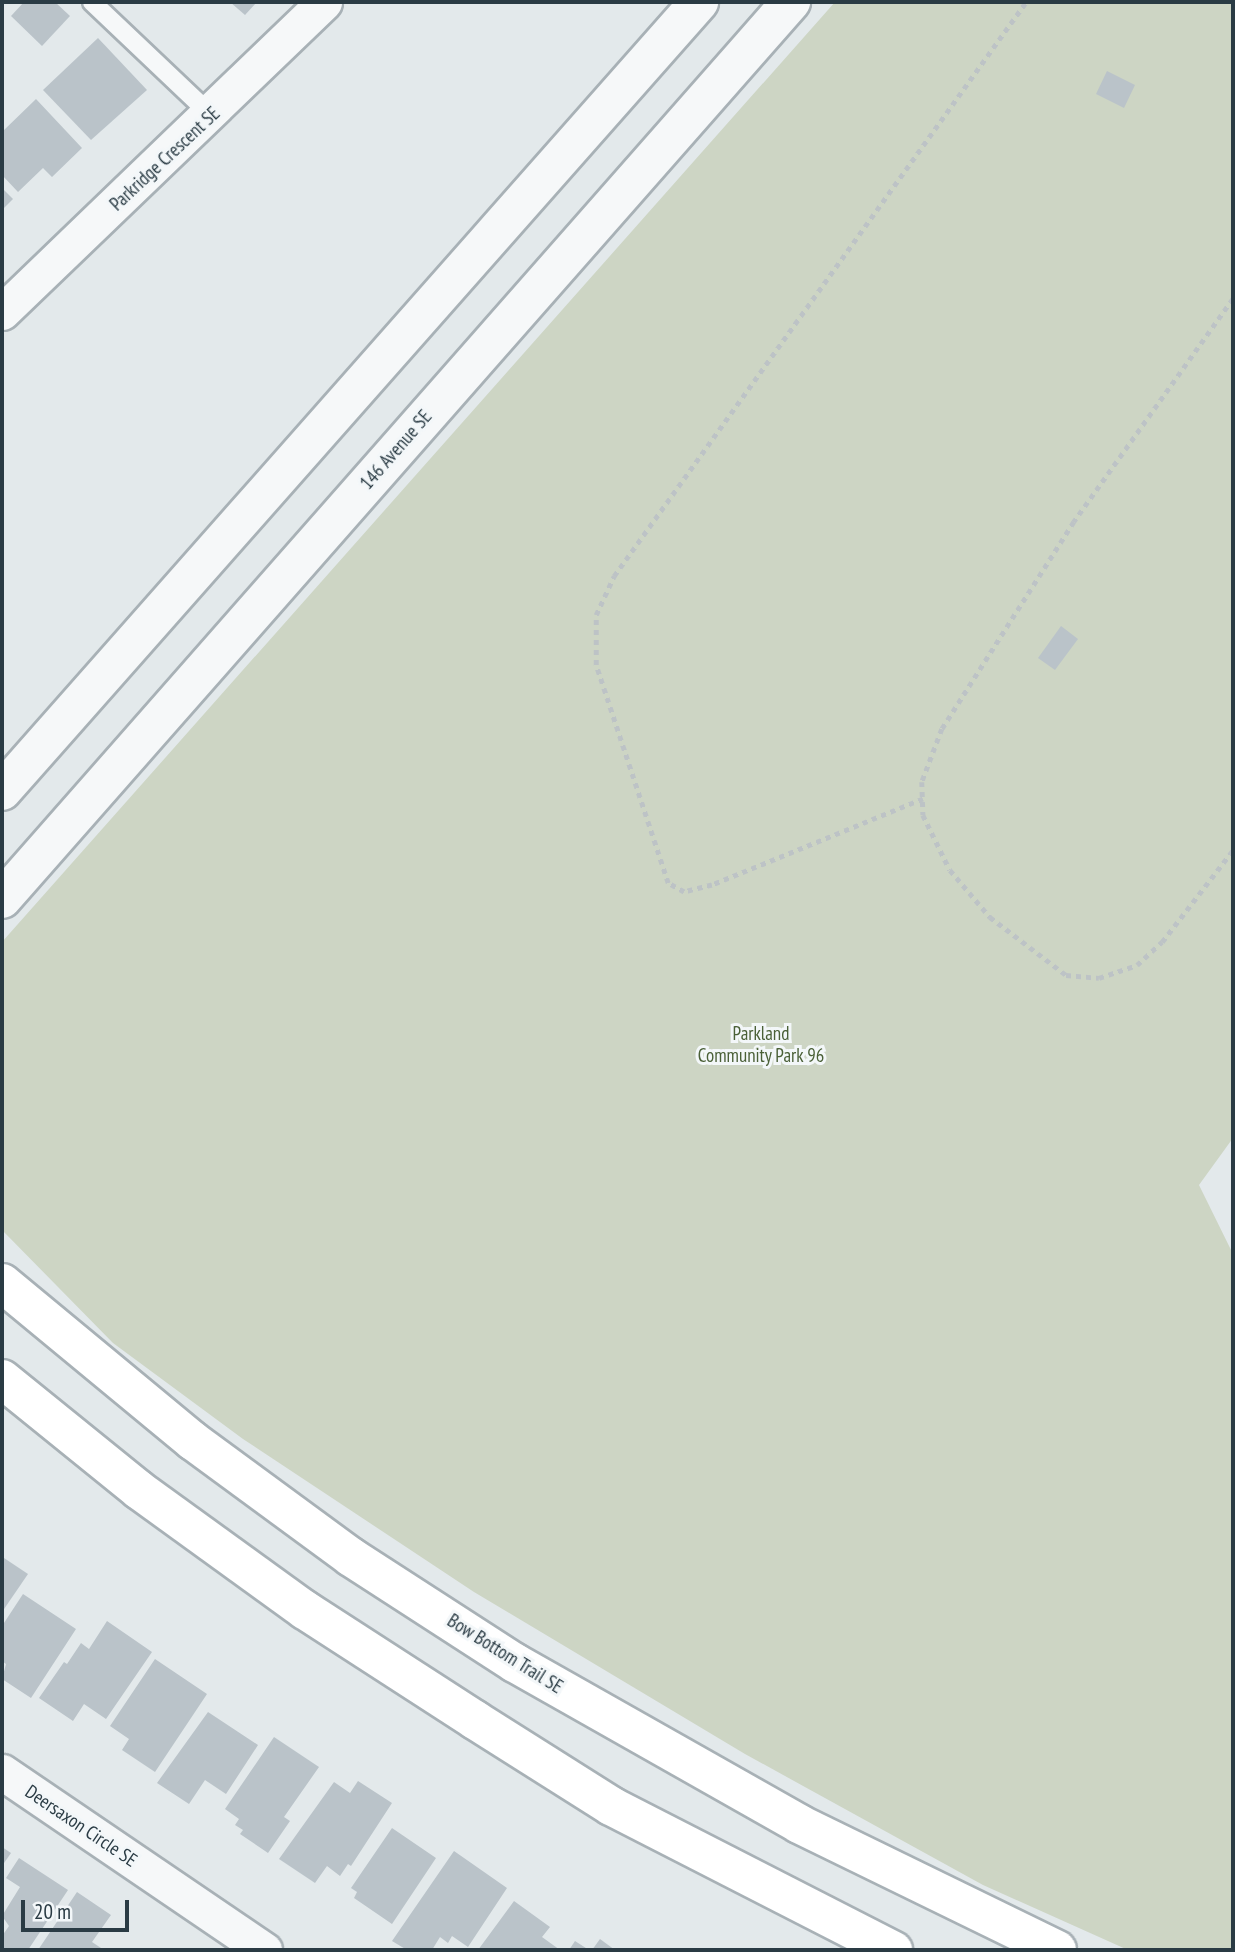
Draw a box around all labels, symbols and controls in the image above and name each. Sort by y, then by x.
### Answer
street label: Parkridge Crescent SE [105,102,225,216]
street label: 146 Avenue SE [355,406,437,494]
park label: Parkland Community Park 96 [697,1023,825,1067]
street label: Bow Bottom Trail SE [443,1609,567,1699]
street label: Deersaxon Circle SE [21,1780,141,1872]
scale bar [24,1885,133,1929]
text: 20 m [34,1898,71,1925]

